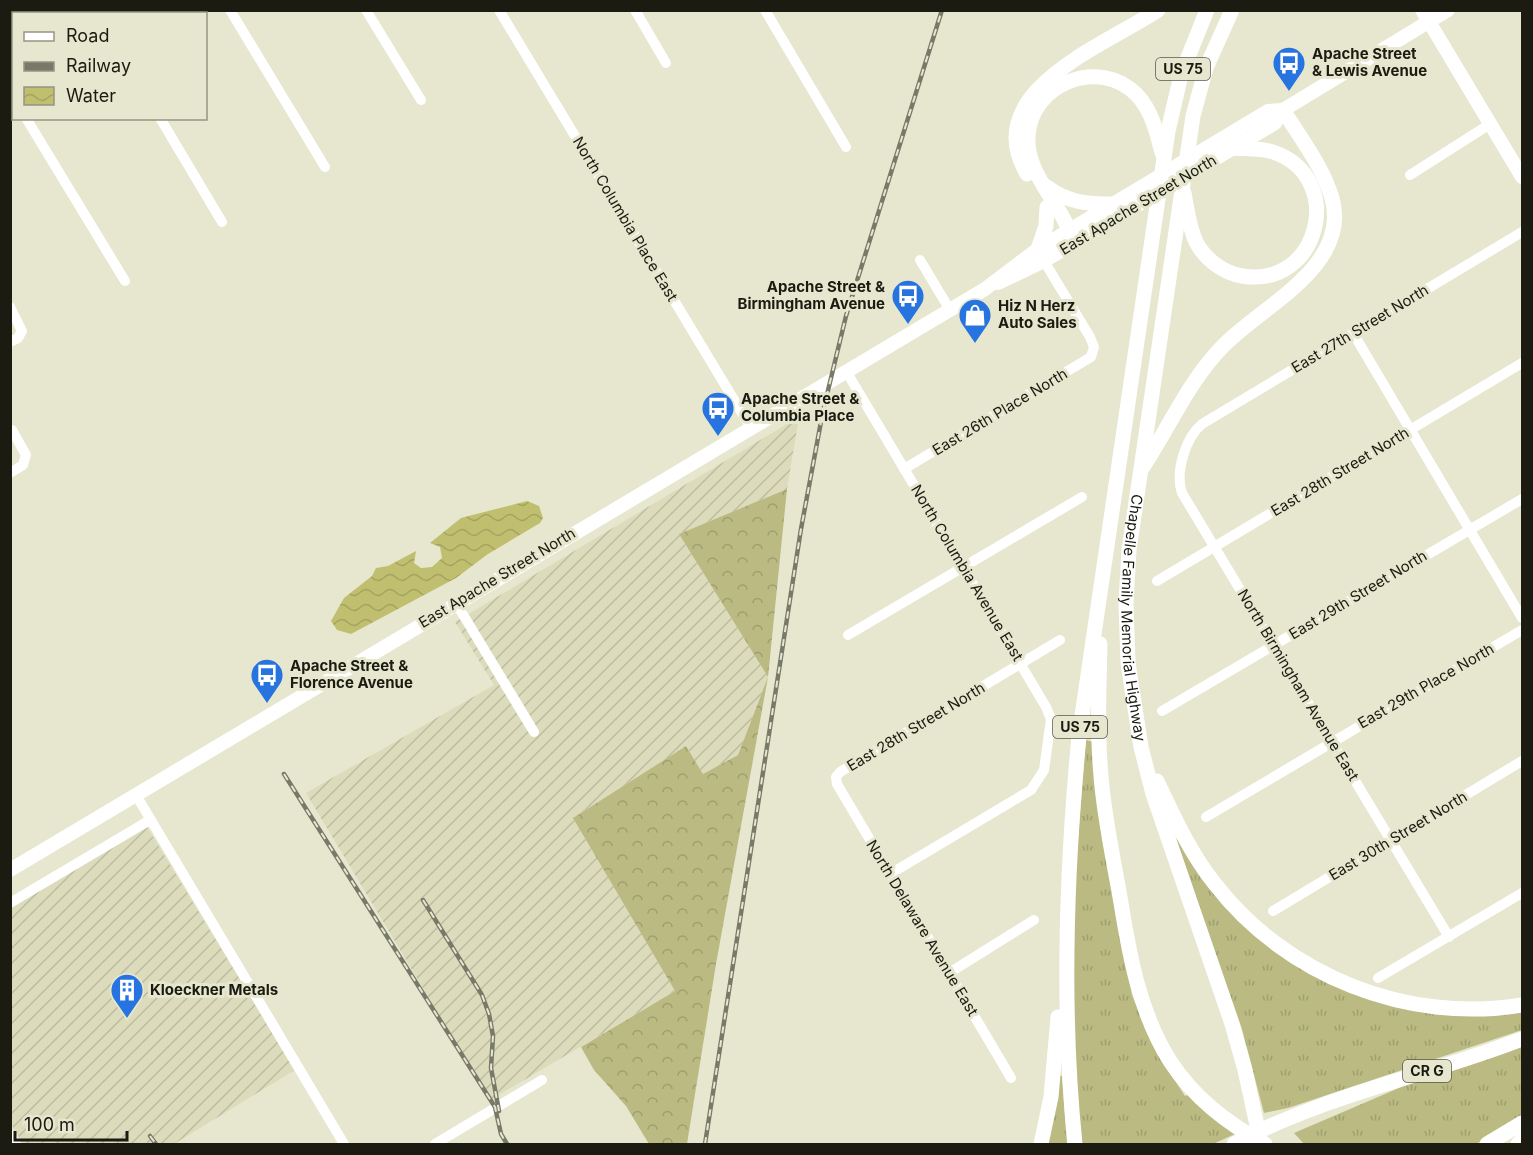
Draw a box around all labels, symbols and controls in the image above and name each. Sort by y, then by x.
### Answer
legend [12,12,207,120]
text: Road [66,25,109,46]
place label: Apache Street & Lewis Avenue [1312,44,1427,80]
bus stop icon: Apache Street & Lewis Avenue [1271,45,1307,92]
text: Railway [66,55,131,76]
road number: US 75 [1156,58,1210,80]
text: Water [66,85,116,106]
street label: North Columbia Place East [569,133,682,305]
street label: East Apache Street North [1056,150,1220,259]
place label: Apache Street & Birmingham Avenue [737,277,885,313]
bus stop icon: Apache Street & Birmingham Avenue [890,278,926,325]
street label: East 27th Street North [1288,280,1432,377]
place label: Hiz N Herz Auto Sales [998,296,1077,332]
shop icon: Hiz N Herz Auto Sales [957,297,993,344]
street label: East 26th Place North [929,364,1071,459]
place label: Apache Street & Columbia Place [741,389,859,425]
bus stop icon: Apache Street & Columbia Place [700,390,736,437]
street label: East 28th Street North [1267,423,1412,520]
street label: North Columbia Avenue East [907,481,1028,664]
street label: Chapelle Family Memorial Highway [1117,493,1150,743]
street label: East Apache Street North [415,523,579,632]
street label: East 29th Street North [1285,546,1430,643]
street label: North Birmingham Avenue East [1234,585,1363,784]
street label: East 29th Place North [1354,639,1497,732]
place label: Apache Street & Florence Avenue [290,656,413,692]
bus stop icon: Apache Street & Florence Avenue [249,657,285,704]
street label: East 28th Street North [843,678,988,775]
road number: US 75 [1053,716,1107,738]
street label: East 30th Street North [1325,787,1470,884]
street label: North Delaware Avenue East [862,836,983,1019]
building icon: Kloeckner Metals [109,972,145,1019]
place label: Kloeckner Metals [150,980,278,999]
road number: CR G [1403,1060,1451,1082]
scale bar [15,1104,128,1142]
text: 100 m [24,1114,75,1135]

